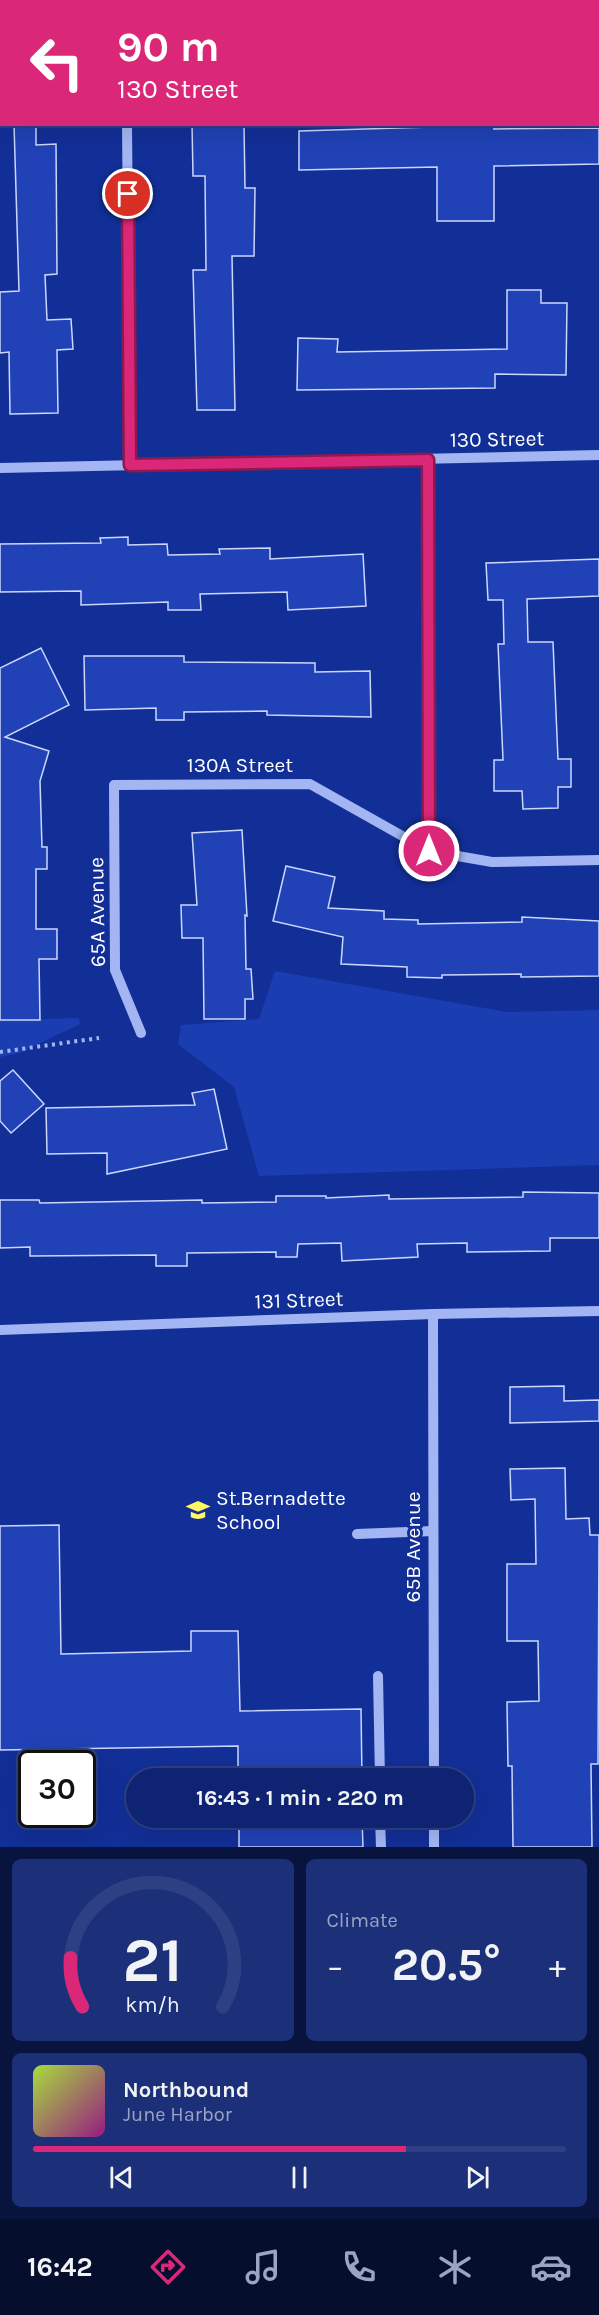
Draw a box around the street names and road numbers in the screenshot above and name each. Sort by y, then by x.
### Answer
street label: 130 Street [450,426,545,452]
street label: 130A Street [187,753,293,777]
street label: 65A Avenue [84,857,110,967]
street label: 131 Street [254,1286,344,1314]
street label: 65B Avenue [401,1491,425,1603]

